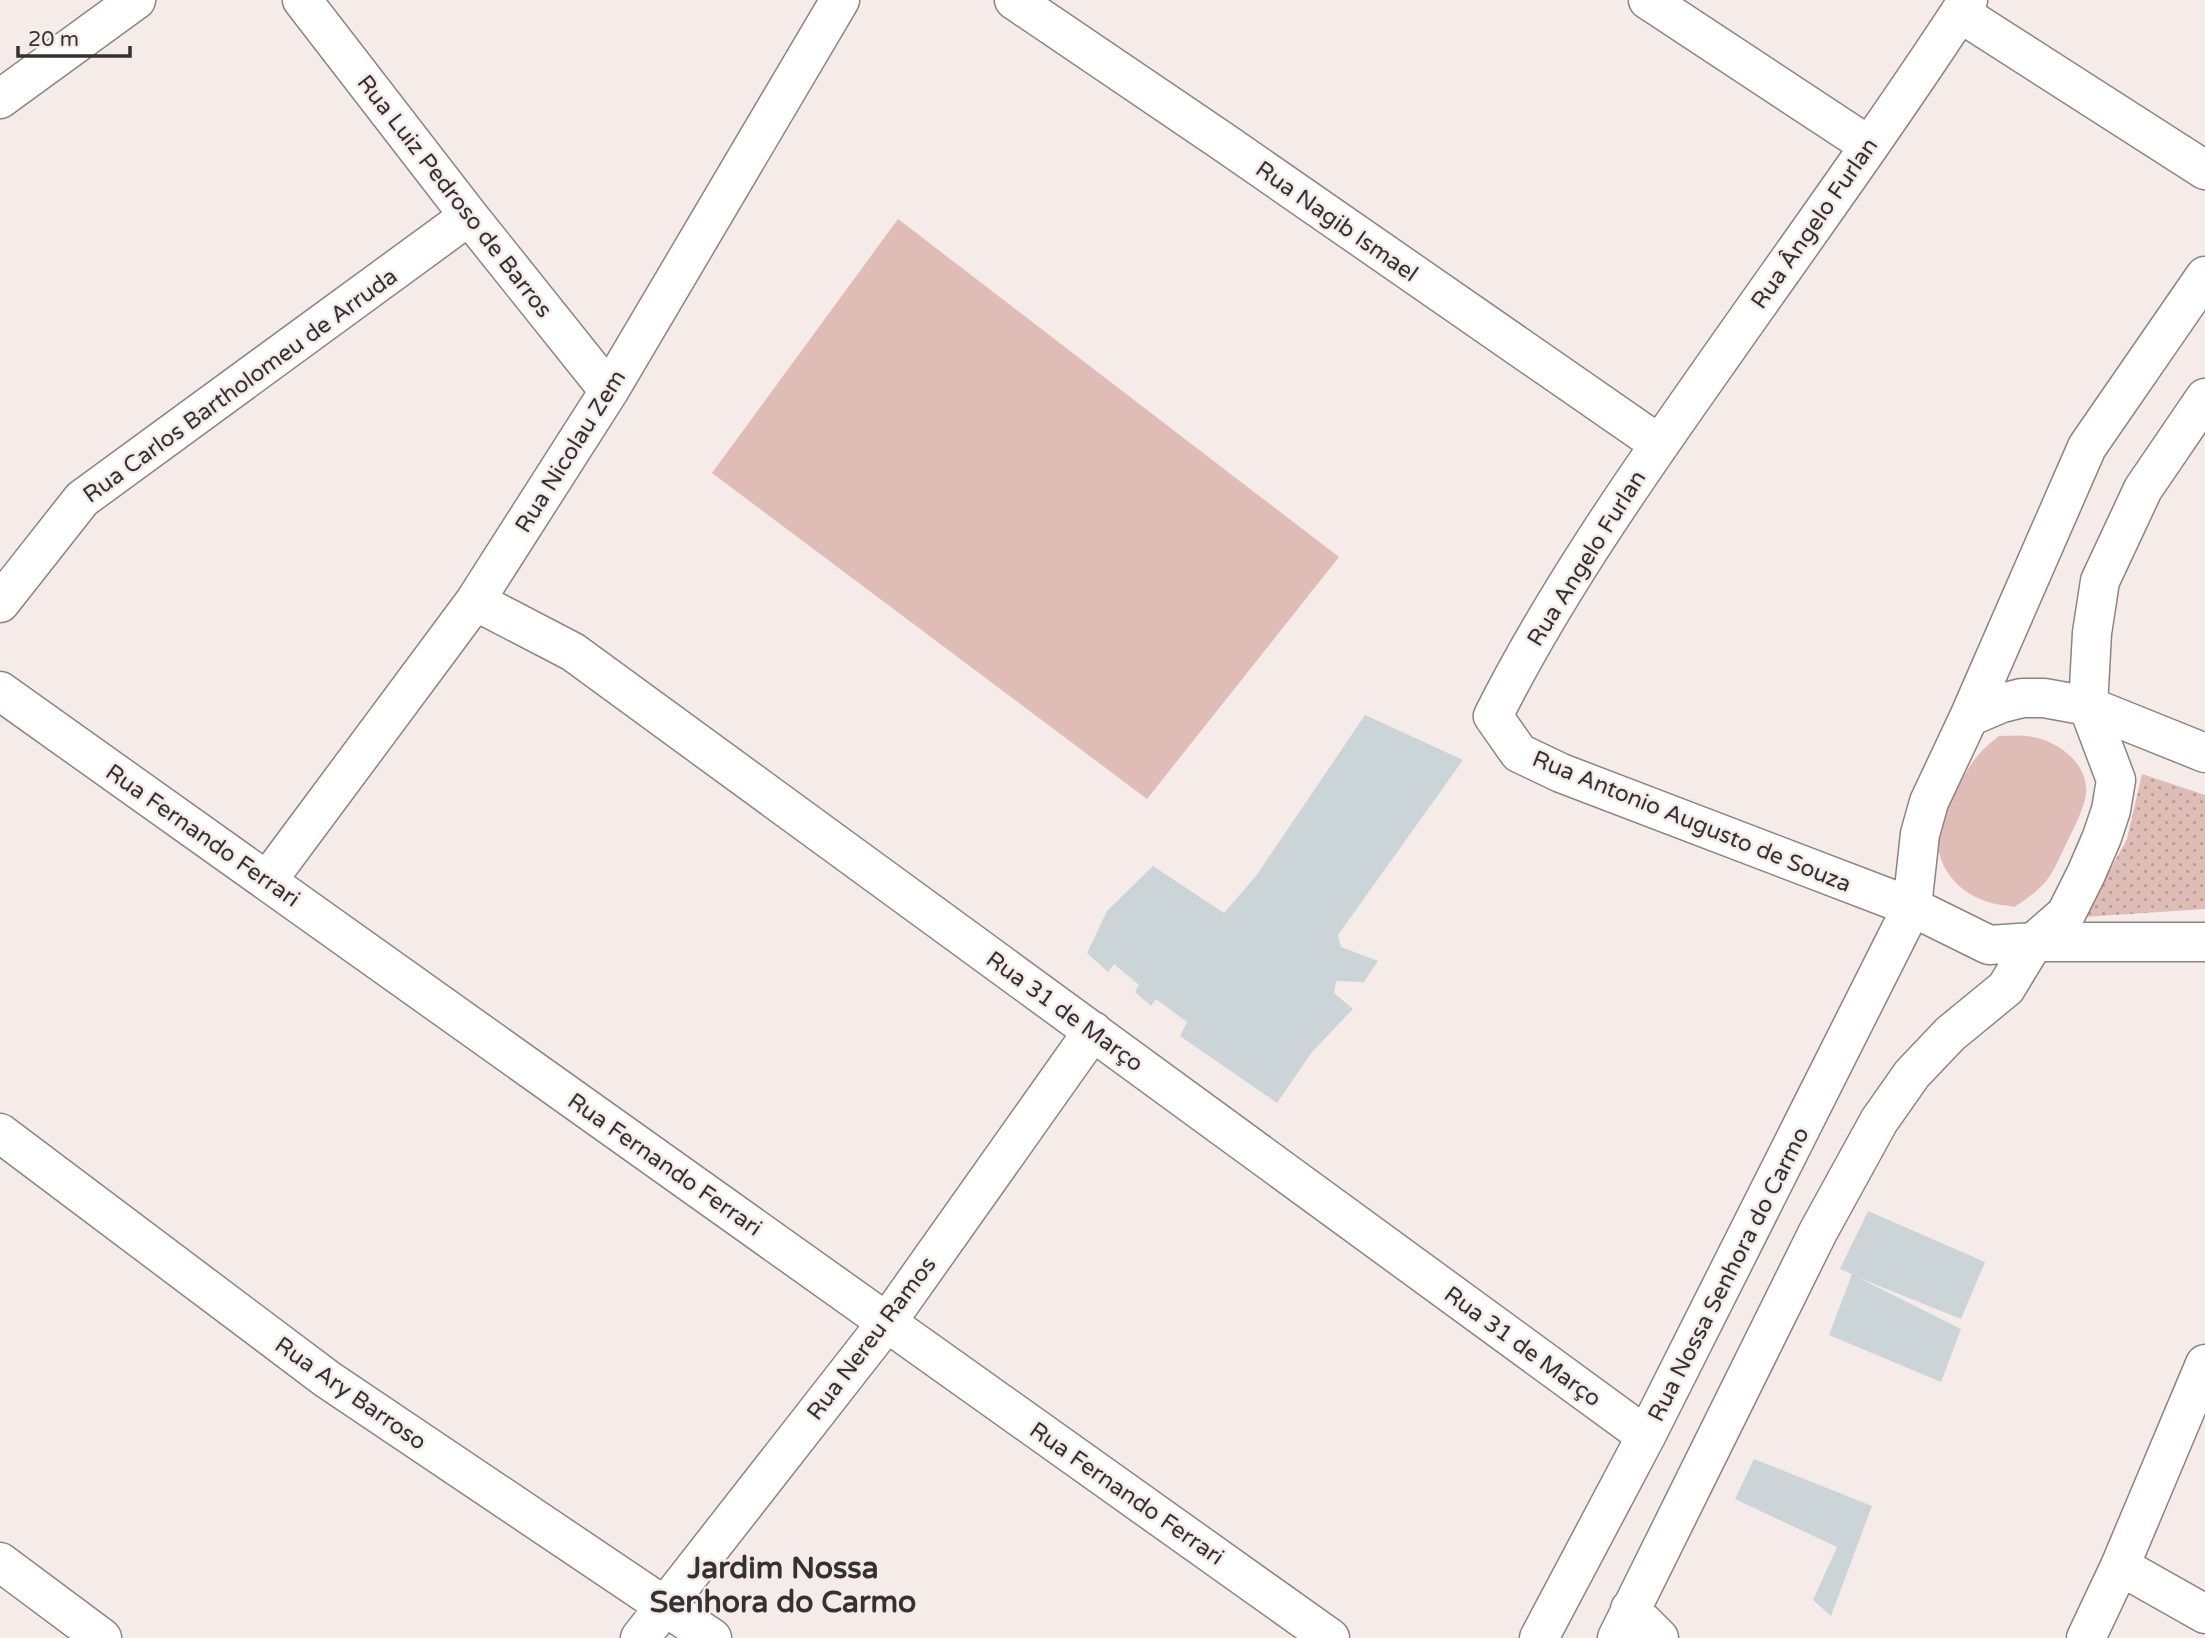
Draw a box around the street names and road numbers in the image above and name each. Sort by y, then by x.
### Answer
street label: Rua Luiz Pedroso de Barros [351,70,558,324]
street label: Rua Ângelo Furlan [1745,133,1884,314]
street label: Rua Nagib Ismael [1250,155,1423,288]
street label: Rua Carlos Bartholomeu de Arruda [78,262,403,509]
street label: Rua Nicolau Zem [509,365,632,538]
street label: Rua Angelo Furlan [1521,465,1652,652]
street label: Rua Antonio Augusto de Souza [1528,745,1855,899]
street label: Rua Fernando Ferrari [100,758,305,913]
street label: Rua 31 de Março [980,945,1148,1078]
street label: Rua Fernando Ferrari [562,1087,767,1242]
street label: Rua Nossa Senhora do Carmo [1642,1123,1816,1426]
street label: Rua Nereu Ramos [801,1251,942,1426]
street label: Rua 31 de Março [1438,1280,1606,1413]
street label: Rua Ary Barroso [269,1331,432,1457]
street label: Rua Fernando Ferrari [1024,1416,1229,1571]

